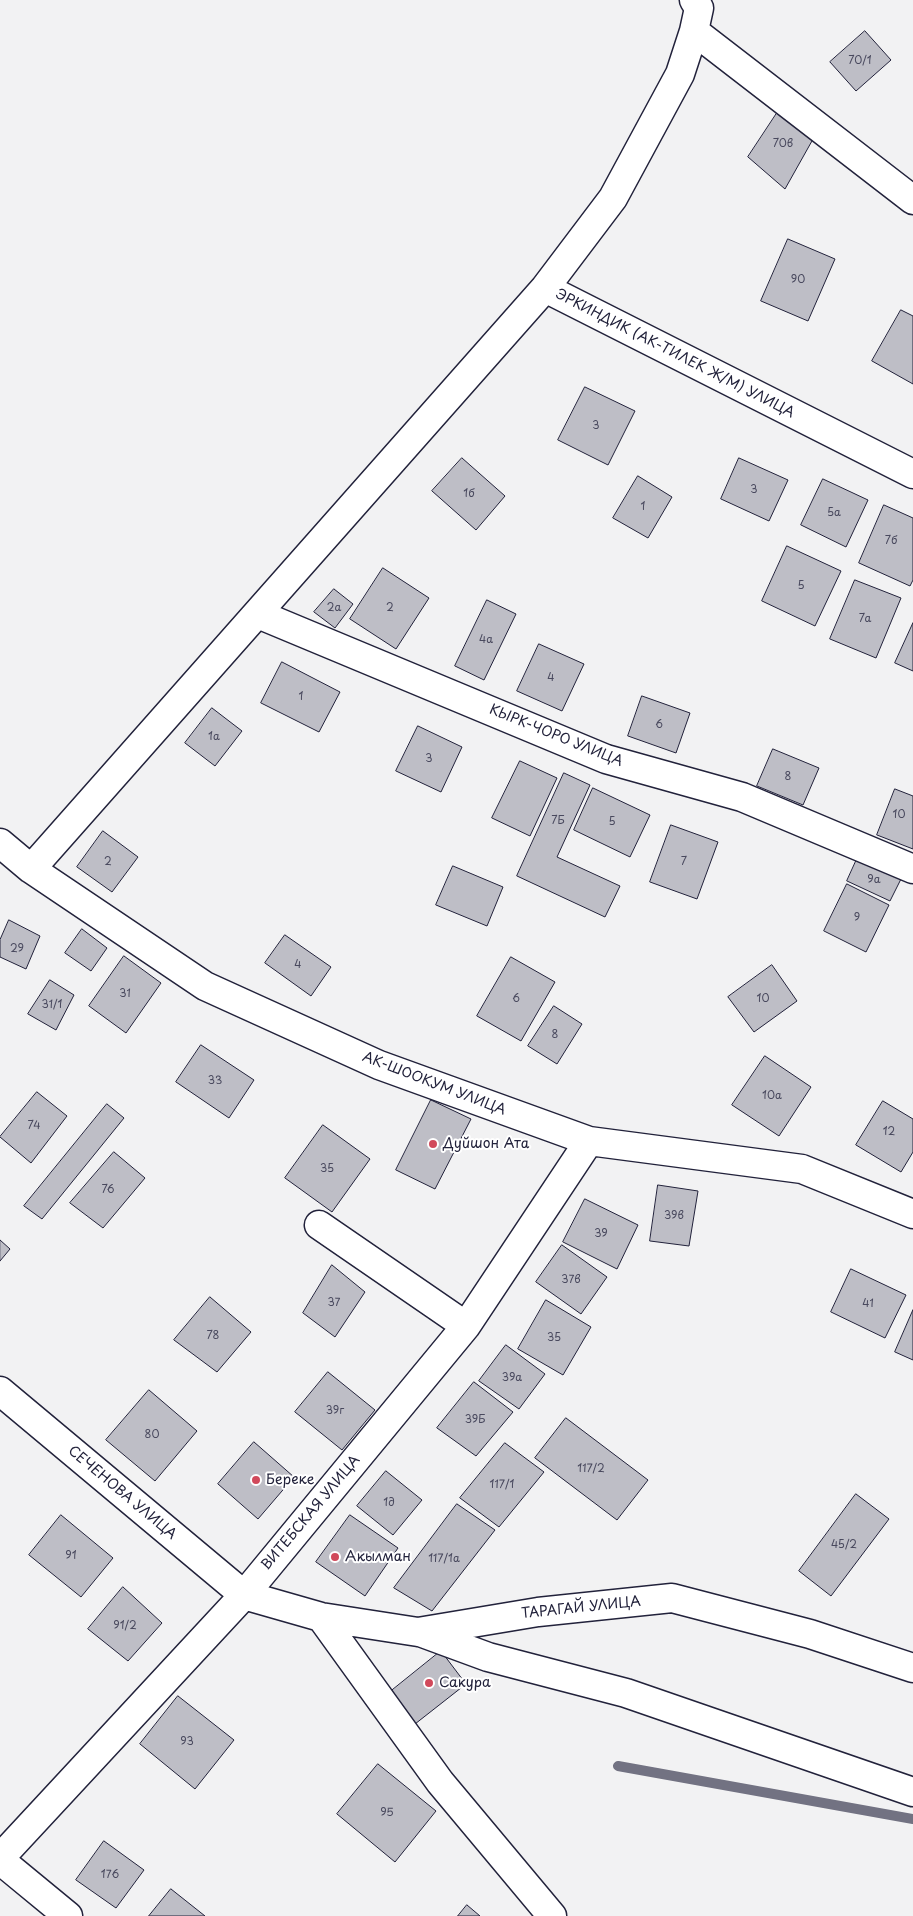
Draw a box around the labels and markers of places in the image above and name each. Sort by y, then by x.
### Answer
place label: Дуйшон Ата [443,1136,529,1152]
marker: Дуйшон Ата [427,1138,439,1150]
place label: Береке [266,1472,314,1488]
marker: Береке [250,1474,262,1486]
place label: Акылман [345,1549,411,1565]
marker: Акылман [329,1551,341,1563]
place label: Сакура [439,1675,491,1691]
marker: Сакура [423,1677,435,1689]

